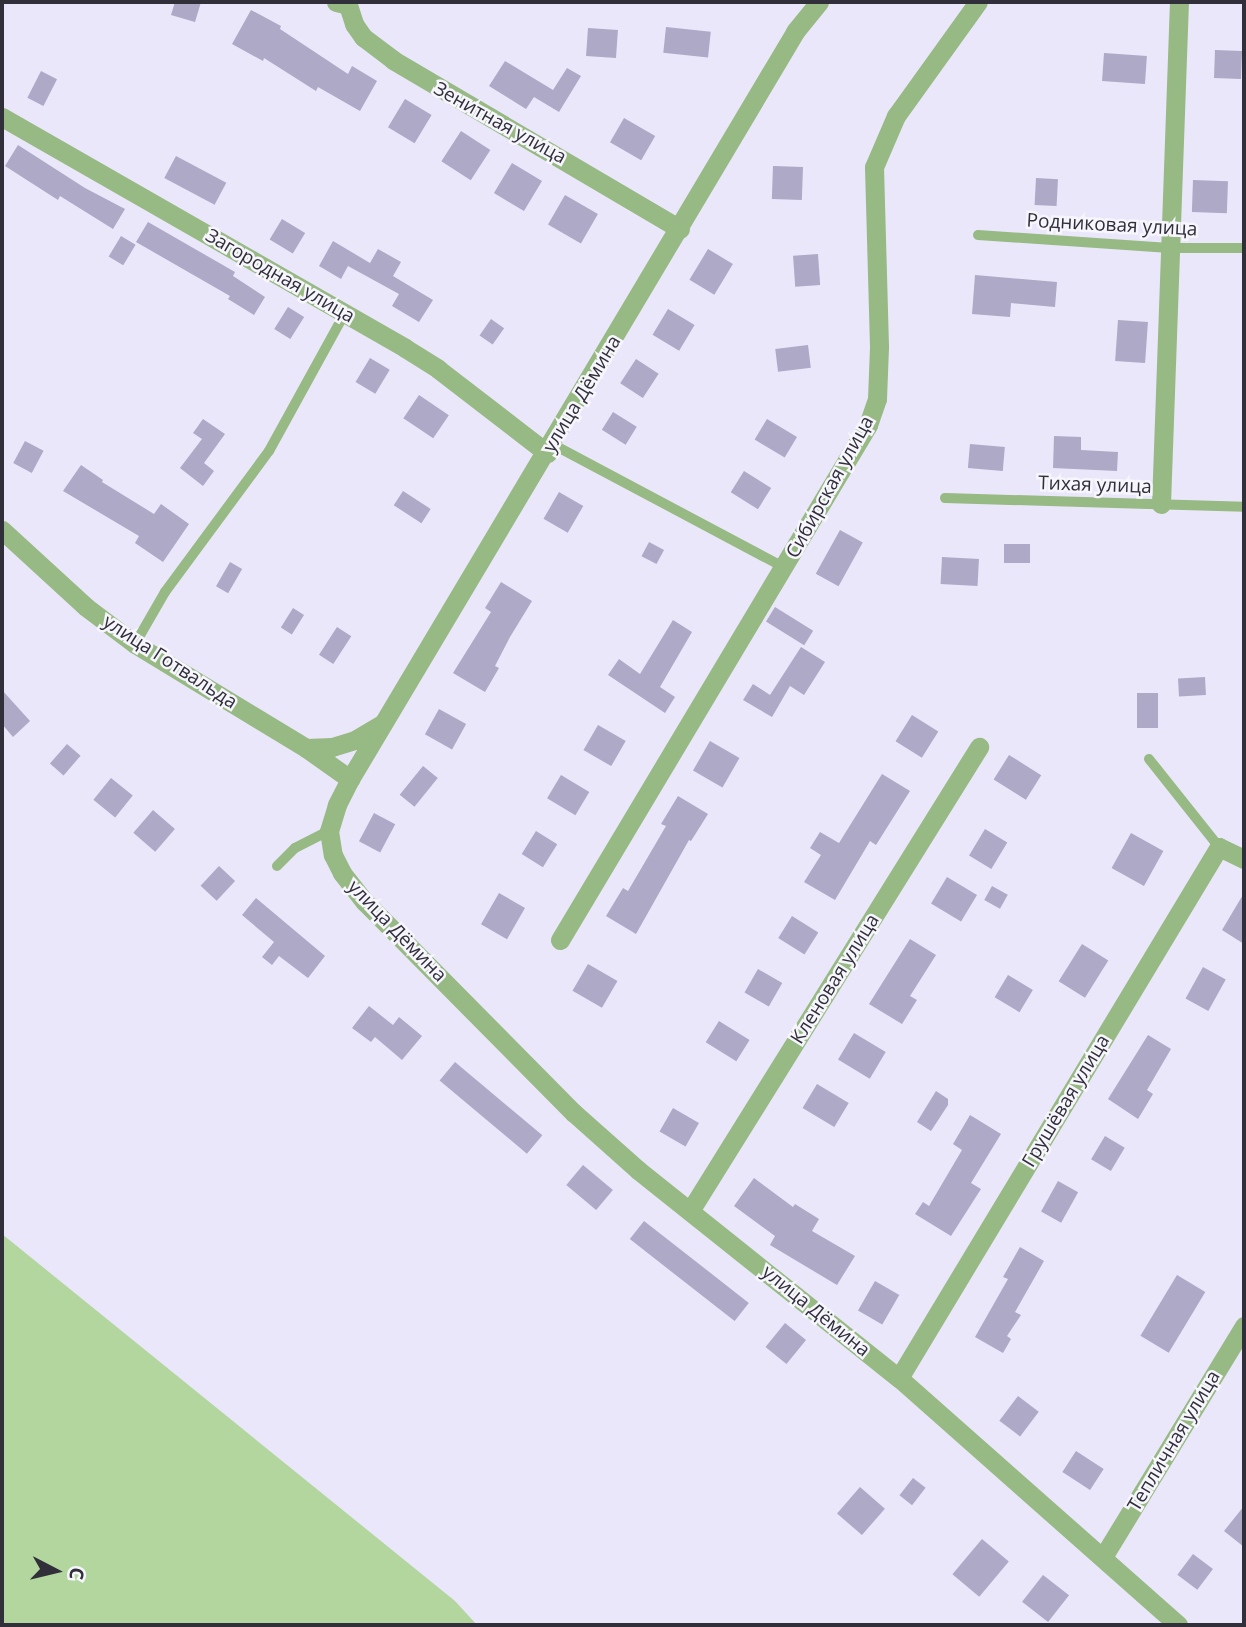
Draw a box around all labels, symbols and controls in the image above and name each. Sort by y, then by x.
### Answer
street label: Зенитная улица [430,77,570,169]
street label: Родниковая улица [1026,209,1198,241]
street label: Загородная улица [201,224,359,328]
street label: улица Дёмина [538,332,626,456]
street label: Сибирская улица [782,412,878,562]
street label: Тихая улица [1038,472,1152,498]
street label: улица Готвальда [99,610,241,714]
street label: улица Дёмина [343,876,451,986]
street label: Кленовая улица [786,910,884,1048]
street label: Грушёвая улица [1017,1031,1115,1171]
street label: улица Дёмина [757,1261,875,1361]
street label: Тепличная улица [1123,1366,1225,1516]
north arrow [21,1536,91,1606]
text: С [63,1566,90,1581]

